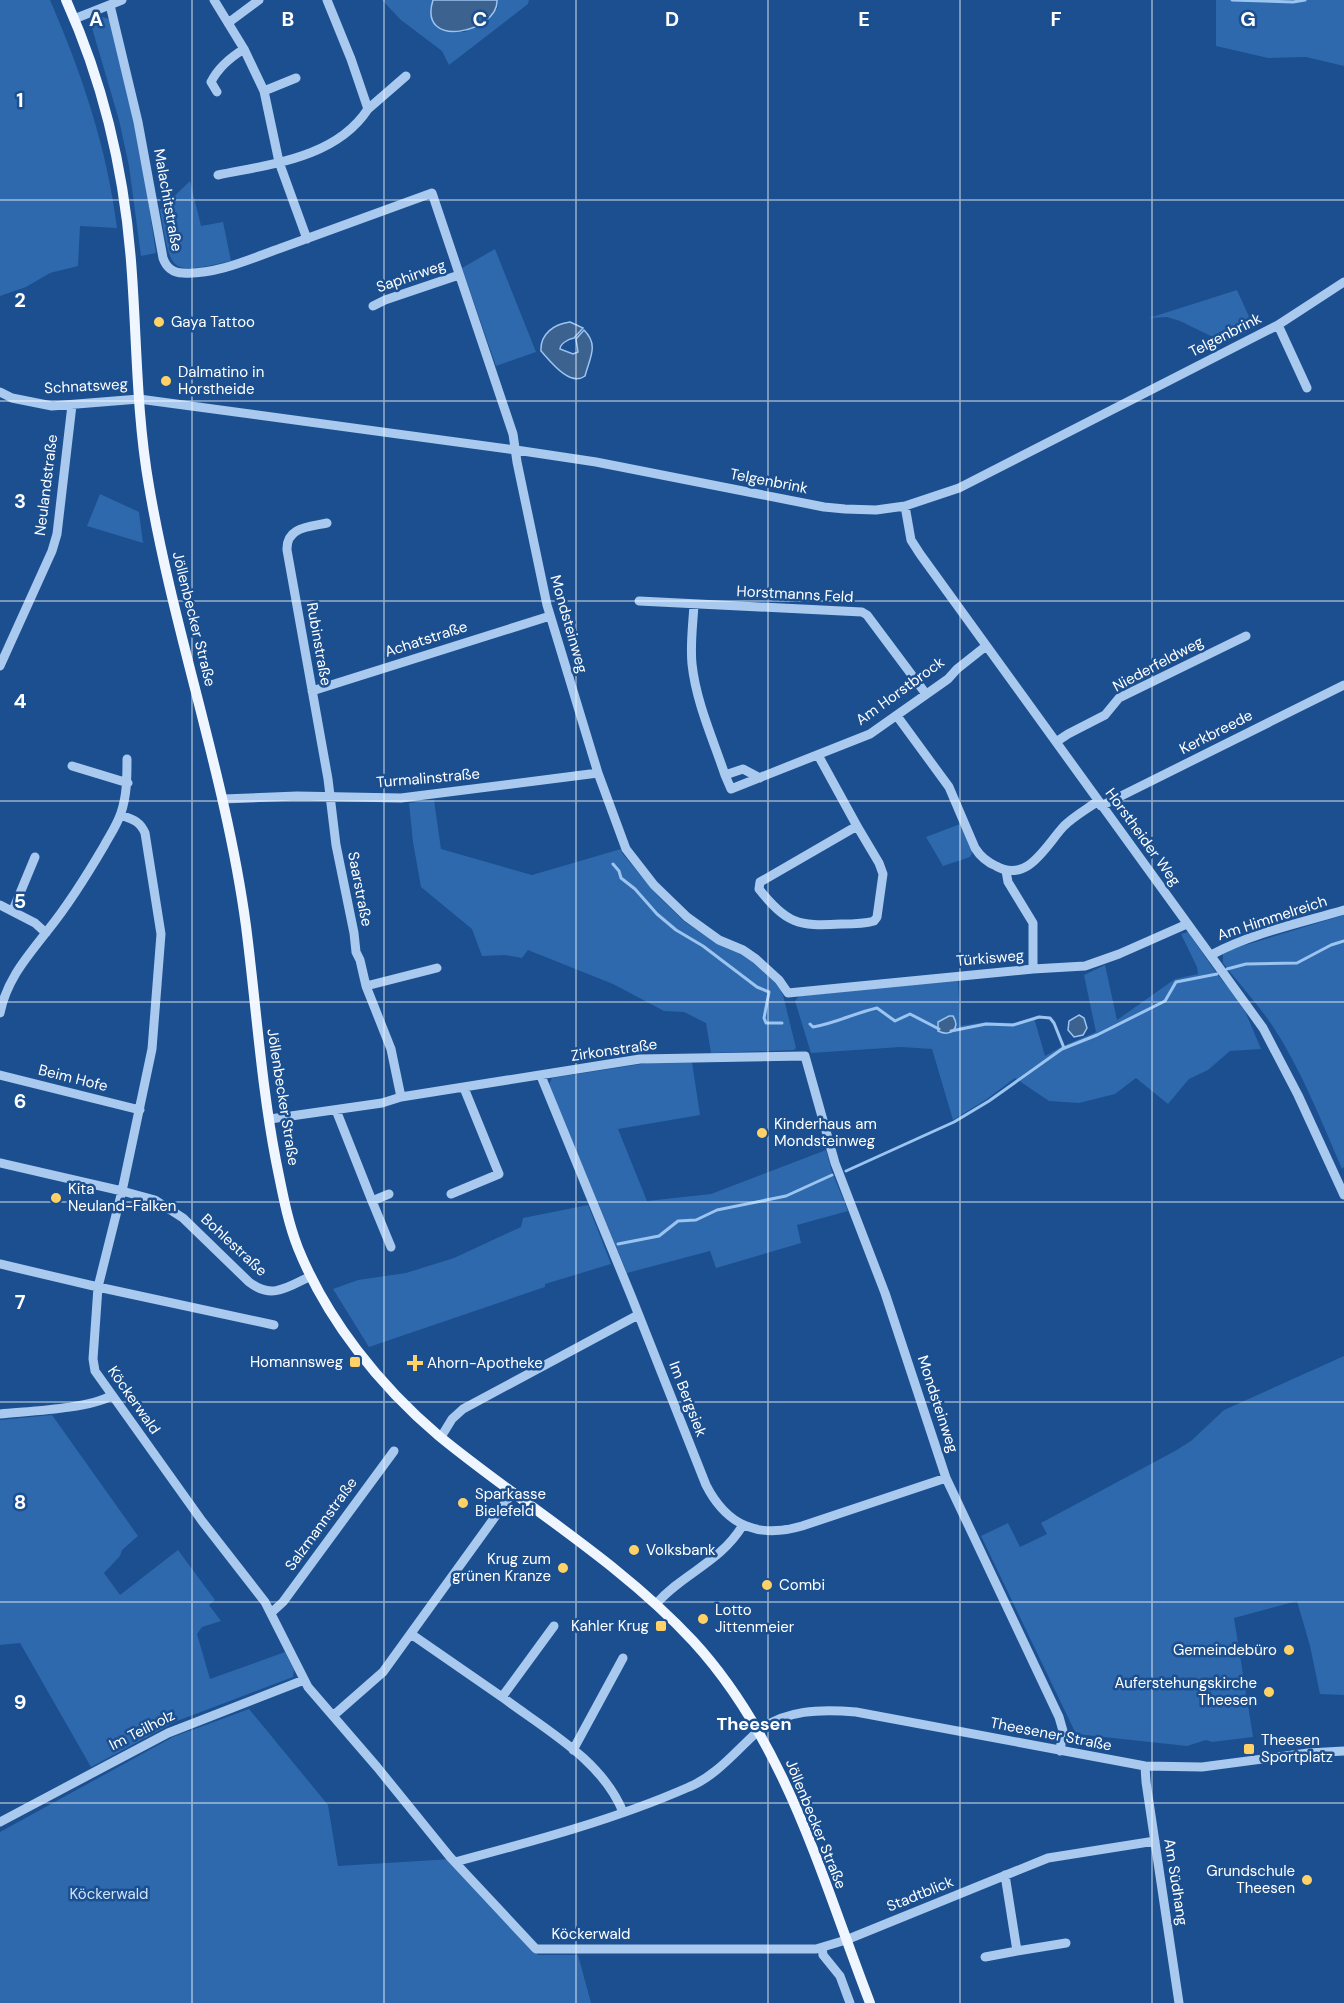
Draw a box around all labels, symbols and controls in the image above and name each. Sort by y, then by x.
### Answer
text: A [89,6,103,32]
text: B [282,6,294,32]
text: C [473,6,487,32]
text: D [665,6,679,32]
text: E [858,6,870,32]
text: F [1050,6,1062,32]
text: G [1240,6,1256,32]
text: 1 [16,87,24,113]
street label: Malachitstraße [149,147,187,253]
street label: Saphirweg [374,255,448,297]
text: 2 [14,287,26,313]
street label: Telgenbrink [1185,308,1265,362]
place label: Gaya Tattoo [171,312,255,332]
marker: Gaya Tattoo [152,315,166,329]
place label: Dalmatino in Horstheide [178,362,264,399]
street label: Schnatsweg [44,374,128,398]
marker: Dalmatino in Horstheide [159,374,173,388]
street label: Neulandstraße [30,433,62,537]
street label: Telgenbrink [728,464,810,498]
text: 3 [14,488,26,514]
street label: Jöllenbecker Straße [168,549,220,689]
street label: Mondsteinweg [545,573,593,675]
street label: Horstmanns Feld [736,581,854,607]
street label: Rubinstraße [302,601,336,687]
street label: Achatstraße [382,616,470,662]
street label: Niederfeldweg [1109,632,1207,696]
street label: Am Horstbrock [852,652,949,730]
text: 4 [14,688,27,714]
street label: Kerkbreede [1176,705,1256,759]
street label: Turmalinstraße [375,764,481,792]
street label: Horstheider Weg [1101,784,1185,890]
street label: Saarstraße [343,850,377,928]
text: 5 [14,888,26,914]
street label: Am Himmelreich [1215,891,1329,945]
street label: Türkisweg [955,945,1025,971]
street label: Jöllenbecker Straße [262,1027,304,1167]
street label: Zirkonstraße [570,1034,658,1066]
street label: Beim Hofe [36,1060,110,1096]
text: 6 [14,1088,26,1114]
place label: Kinderhaus am Mondsteinweg [774,1114,877,1151]
marker: Kinderhaus am Mondsteinweg [755,1126,769,1140]
place label: Kita Neuland-Falken [68,1179,176,1216]
marker: Kita Neuland-Falken [49,1191,63,1205]
street label: Bohlestraße [197,1209,271,1281]
text: 7 [15,1289,26,1315]
place label: Homannsweg [250,1352,343,1372]
place label: Ahorn-Apotheke [427,1353,543,1373]
street label: Mondsteinweg [913,1353,963,1455]
marker: Homannsweg [348,1355,362,1369]
marker: Ahorn-Apotheke [408,1356,422,1370]
street label: Im Bergsiek [664,1358,712,1440]
street label: Köckerwald [103,1362,165,1438]
street label: Salzmannstraße [280,1473,362,1575]
place label: Sparkasse Bielefeld [475,1484,546,1521]
text: 8 [14,1489,26,1515]
marker: Sparkasse Bielefeld [456,1496,470,1510]
place label: Volksbank [646,1540,716,1560]
marker: Volksbank [627,1543,641,1557]
place label: Krug zum grünen Kranze [452,1549,551,1586]
marker: Krug zum grünen Kranze [556,1561,570,1575]
place label: Combi [779,1575,825,1595]
marker: Combi [760,1578,774,1592]
place label: Lotto Jittenmeier [715,1600,795,1637]
marker: Lotto Jittenmeier [696,1612,710,1626]
place label: Kahler Krug [571,1616,649,1636]
marker: Kahler Krug [654,1619,668,1633]
place label: Gemeindebüro [1173,1640,1277,1660]
marker: Gemeindebüro [1282,1643,1296,1657]
place label: Auferstehungskirche Theesen [1114,1673,1257,1710]
marker: Auferstehungskirche Theesen [1262,1685,1276,1699]
text: 9 [14,1689,26,1715]
street label: Im Teilholz [106,1705,178,1755]
district label: Theesen [716,1712,792,1736]
street label: Theesener Straße [989,1712,1113,1756]
place label: Theesen Sportplatz [1261,1730,1333,1767]
marker: Theesen Sportplatz [1242,1742,1256,1756]
street label: Jöllenbecker Straße [781,1756,851,1892]
street label: Am Südhang [1159,1837,1193,1927]
place label: Grundschule Theesen [1206,1861,1295,1898]
street label: Stadtblick [884,1871,957,1916]
marker: Grundschule Theesen [1300,1873,1314,1887]
park label: Köckerwald [70,1884,148,1904]
street label: Köckerwald [552,1924,630,1944]

